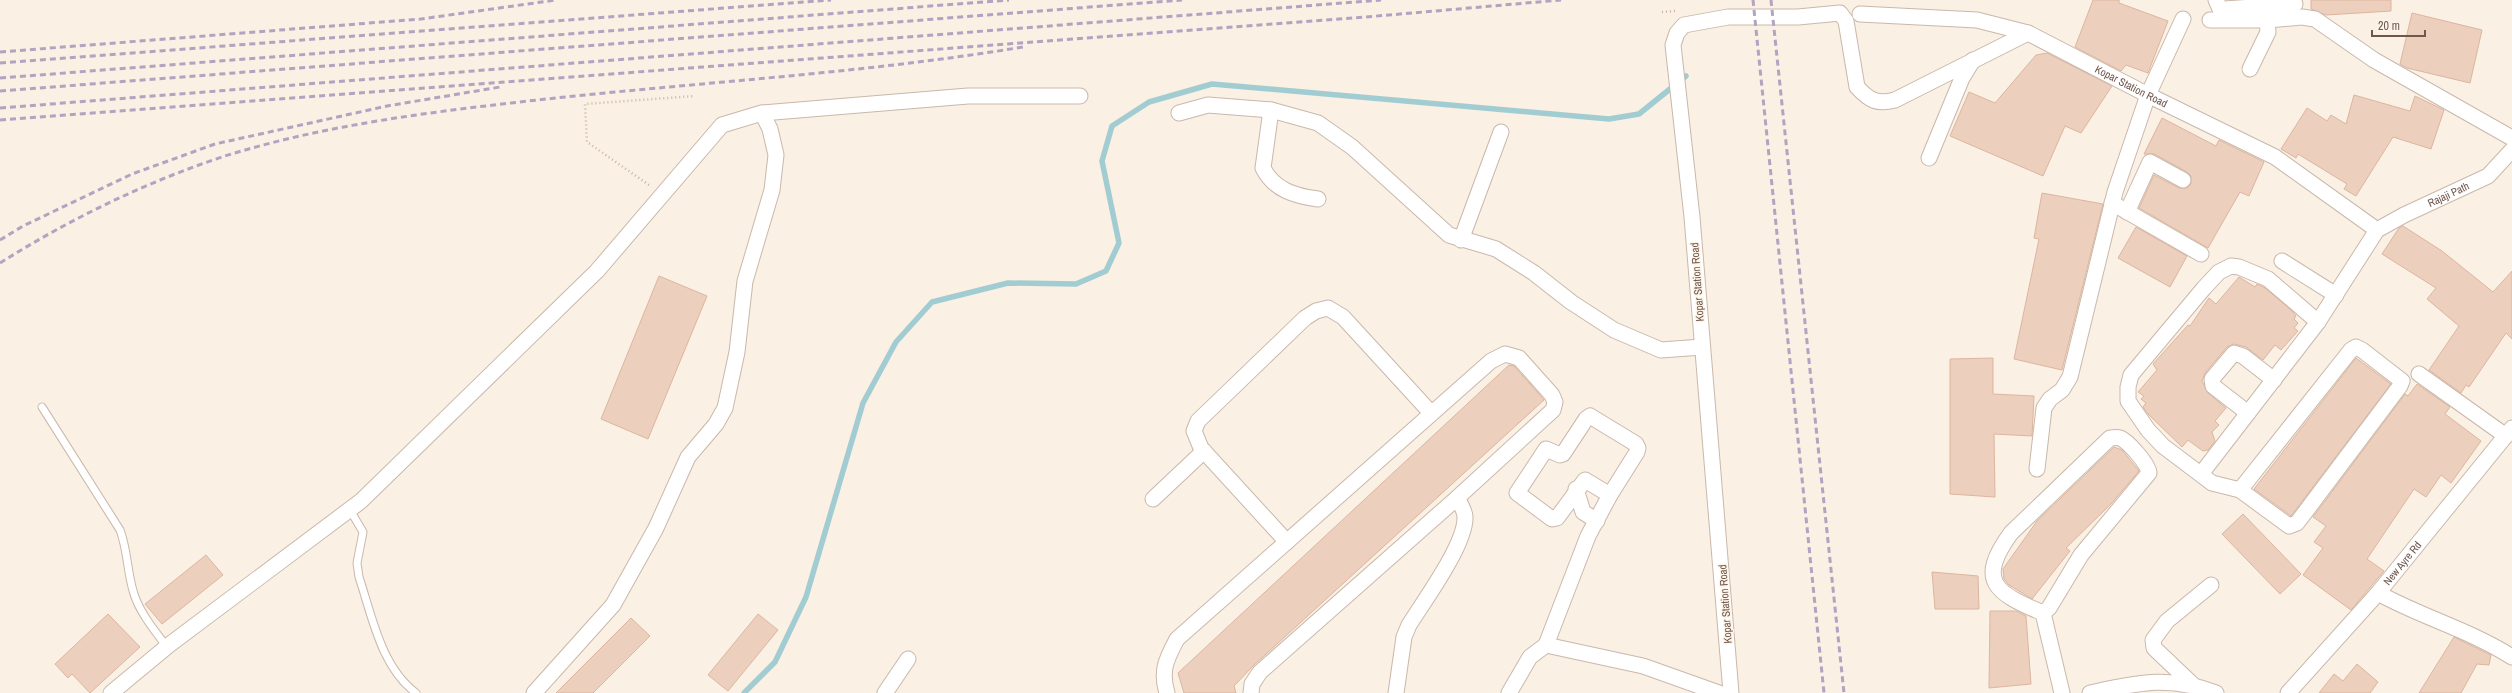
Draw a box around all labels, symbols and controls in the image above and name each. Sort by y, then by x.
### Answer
scale bar [2372,12,2425,38]
text: 20 m [2378,18,2400,34]
street label: Kopar Station Road [2093,62,2170,110]
street label: Rajaji Path [2425,179,2471,210]
street label: Kopar Station Road [1687,242,1707,322]
street label: New Ayre Rd [2380,538,2424,588]
street label: Kopar Station Road [1715,564,1735,644]

